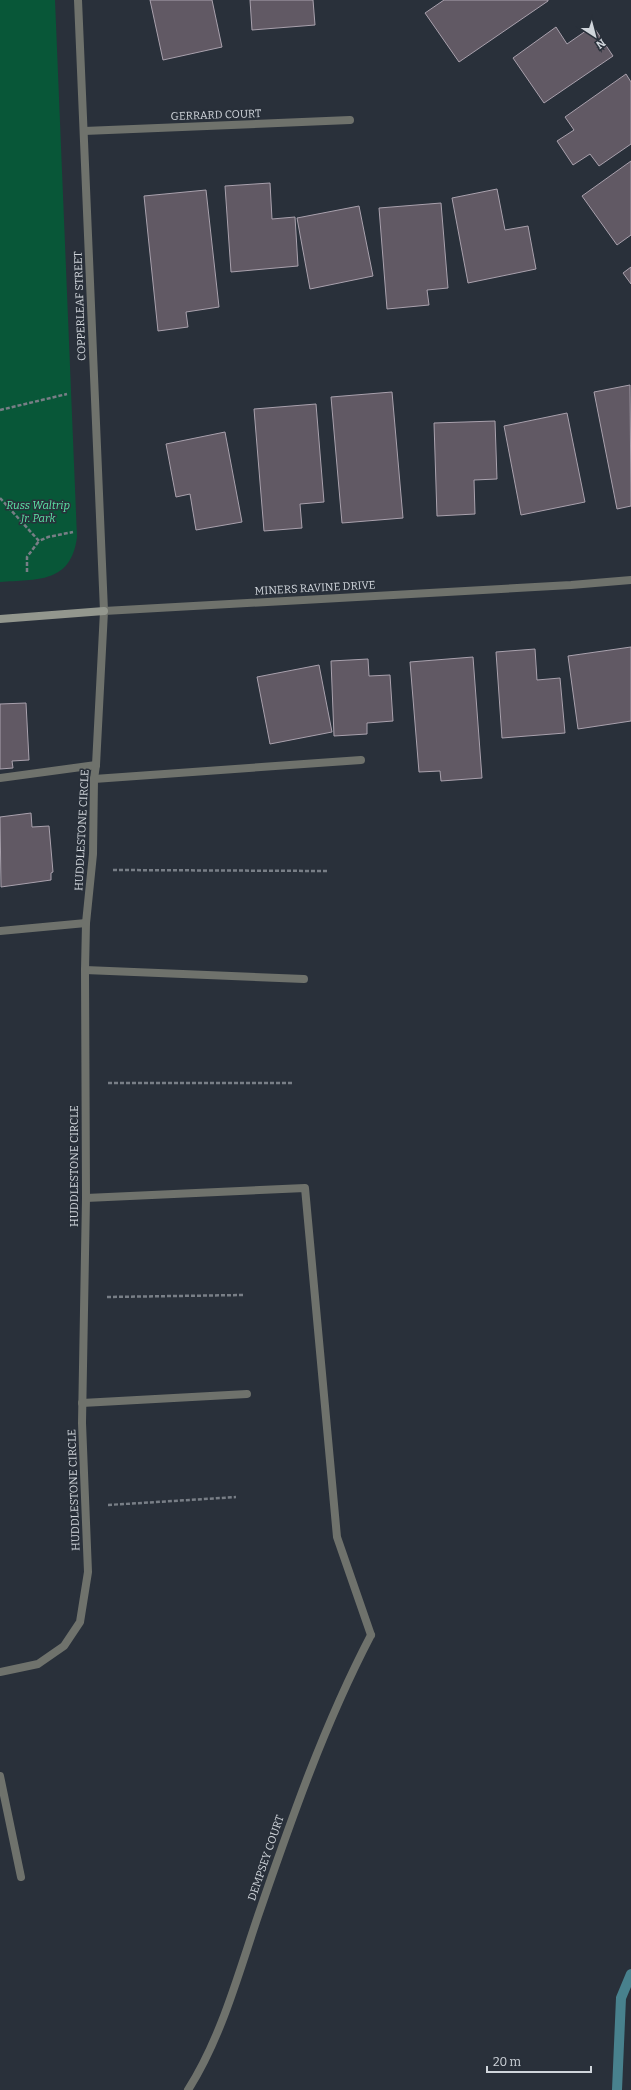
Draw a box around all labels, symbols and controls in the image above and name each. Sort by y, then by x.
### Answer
north arrow [575,16,615,56]
text: N [593,36,608,52]
street label: GERRARD COURT [170,107,262,123]
street label: COPPERLEAF STREET [72,250,88,361]
park label: Russ Waltrip Jr. Park [6,499,70,525]
street label: MINERS RAVINE DRIVE [254,578,376,598]
street label: HUDDLESTONE CIRCLE [72,769,92,891]
street label: HUDDLESTONE CIRCLE [68,1105,81,1227]
street label: HUDDLESTONE CIRCLE [65,1429,83,1551]
street label: DEMPSEY COURT [245,1813,287,1903]
scale bar [487,2048,591,2074]
text: 20 m [493,2055,522,2069]

